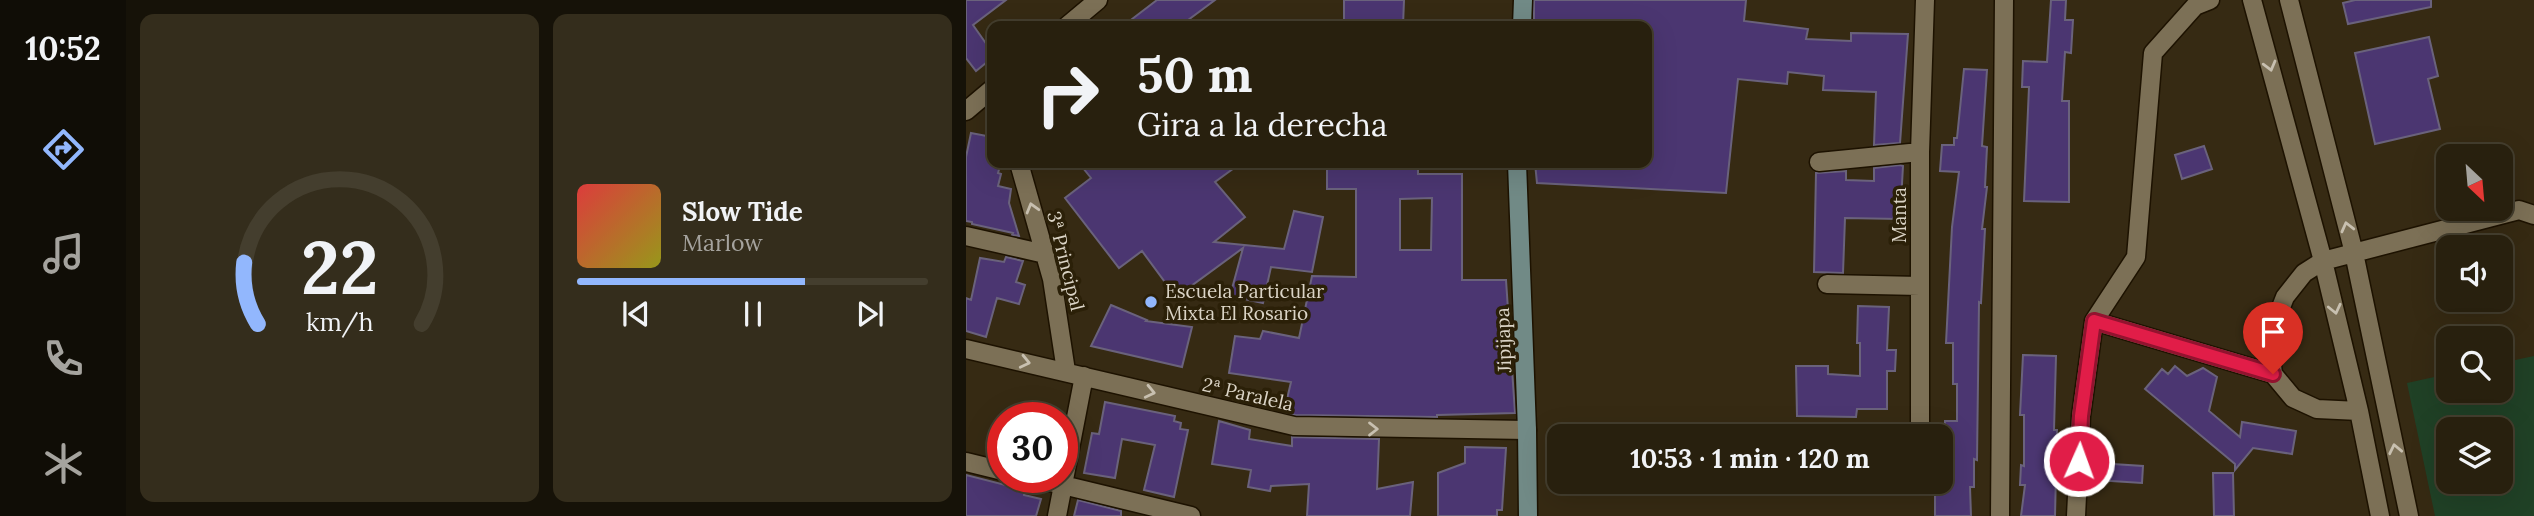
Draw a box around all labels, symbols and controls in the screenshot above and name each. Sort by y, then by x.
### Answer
text: 10:52 [25,28,101,69]
text: 50 m [1137,43,1253,105]
icon: right [1022,49,1113,140]
one-way arrow [2262,60,2276,72]
text: Gira a la derecha [1137,104,1387,145]
icon: directions [39,125,88,174]
north arrow [2436,144,2513,220]
map controls [2436,144,2513,494]
street label: Manta [1887,187,1911,243]
text: Slow Tide [682,195,803,228]
one-way arrow [1025,203,1040,215]
street label: 3ª Principal [1042,209,1090,313]
text: 22 [301,221,378,314]
one-way arrow [2341,221,2355,233]
text: Marlow [682,228,763,257]
icon: music [39,229,88,278]
button: sound [2436,235,2513,312]
place label: Escuela Particular Mixta El Rosario [1165,279,1325,325]
marker: Escuela Particular Mixta El Rosario [1143,294,1159,310]
icon: previous [617,295,655,333]
icon: pause [734,295,772,333]
icon: next [851,295,889,333]
pin [2243,302,2303,374]
one-way arrow [2326,303,2341,315]
text: km/h [306,306,373,338]
street label: Jipijapa [1490,307,1516,374]
icon: arrive [2254,313,2292,351]
button: search [2436,326,2513,403]
icon: phone [39,334,88,383]
one-way arrow [1019,354,1031,368]
street label: 2ª Paralela [1200,372,1296,416]
one-way arrow [1144,384,1156,398]
speed limit sign: 30 [987,402,1078,493]
button: layers [2436,417,2513,494]
one-way arrow [1369,421,1379,437]
position arrow [2042,424,2116,498]
icon: climate [39,439,88,488]
text: 10:53 · 1 min · 120 m [1630,442,1870,475]
one-way arrow [2388,443,2403,455]

